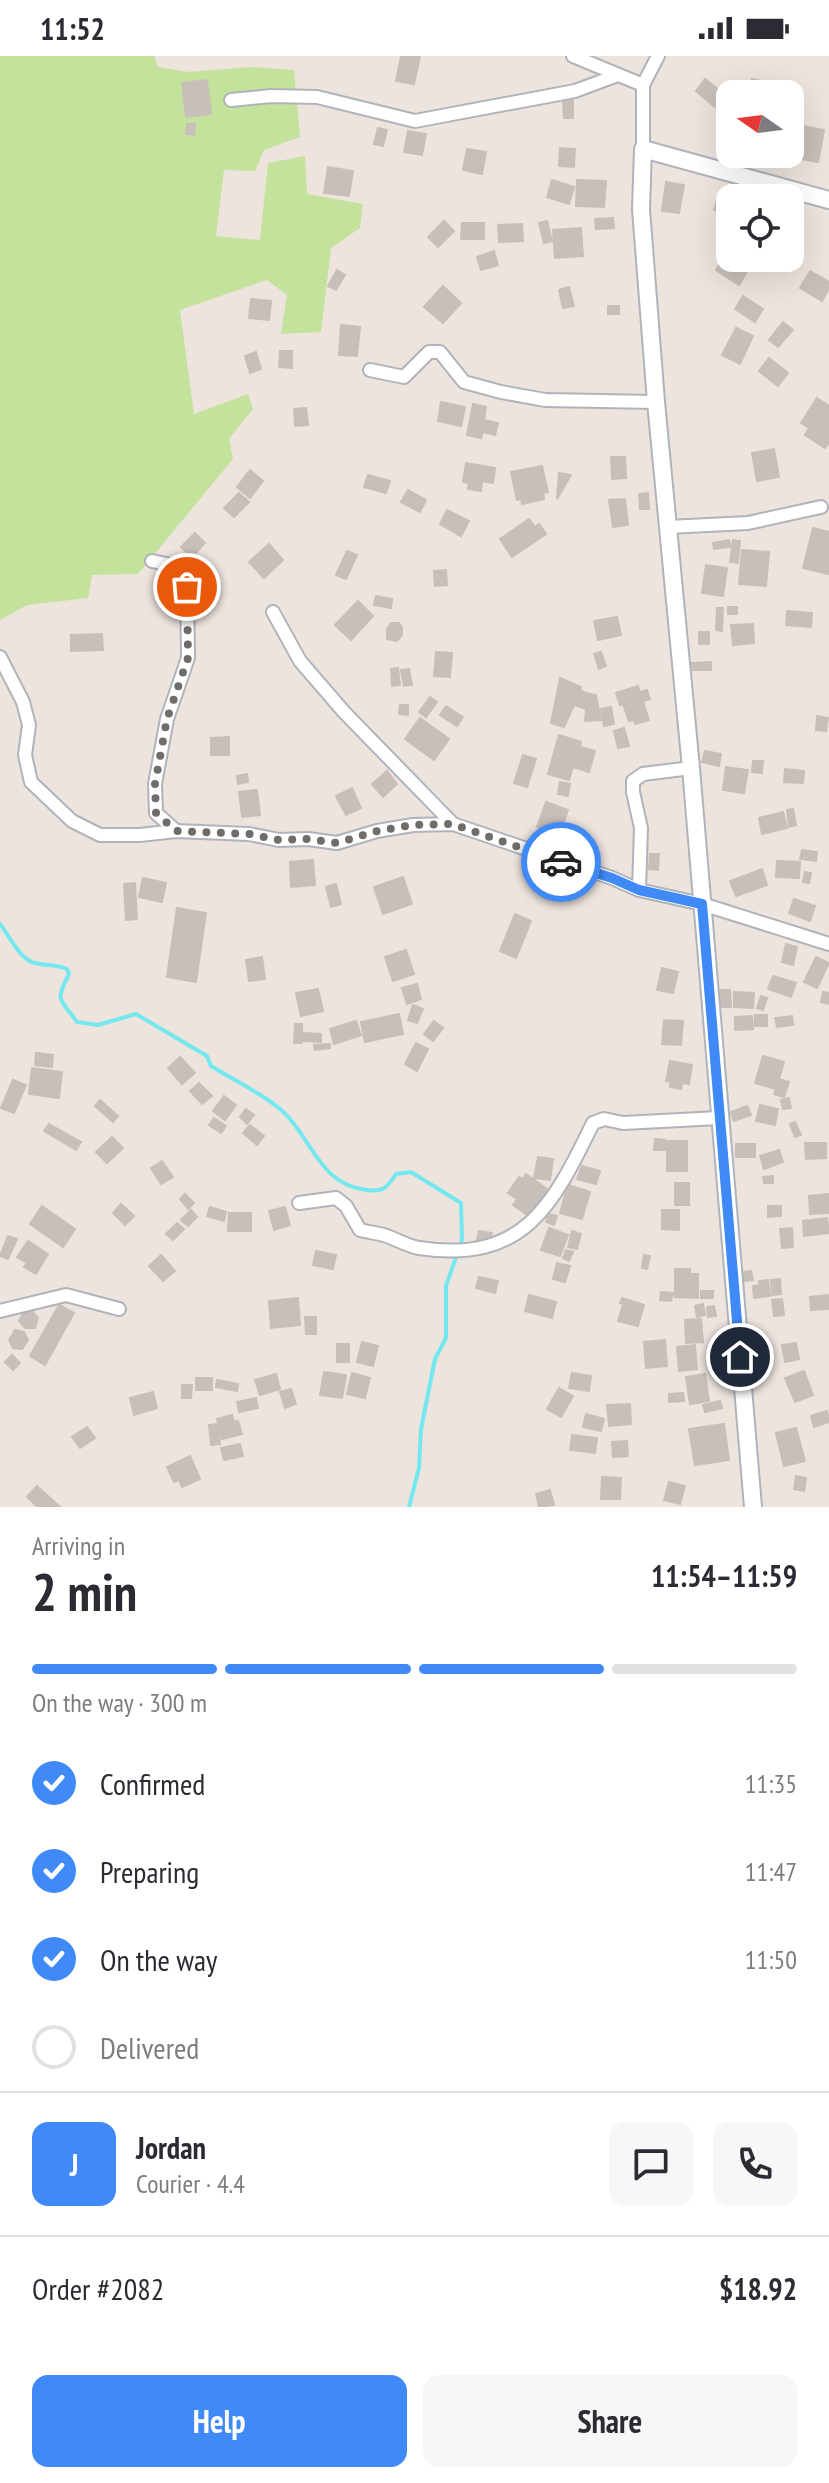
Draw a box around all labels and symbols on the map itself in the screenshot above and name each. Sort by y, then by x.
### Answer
north arrow [716,80,804,168]
pin [153,553,221,621]
courier [521,822,601,902]
pin [706,1323,774,1391]

